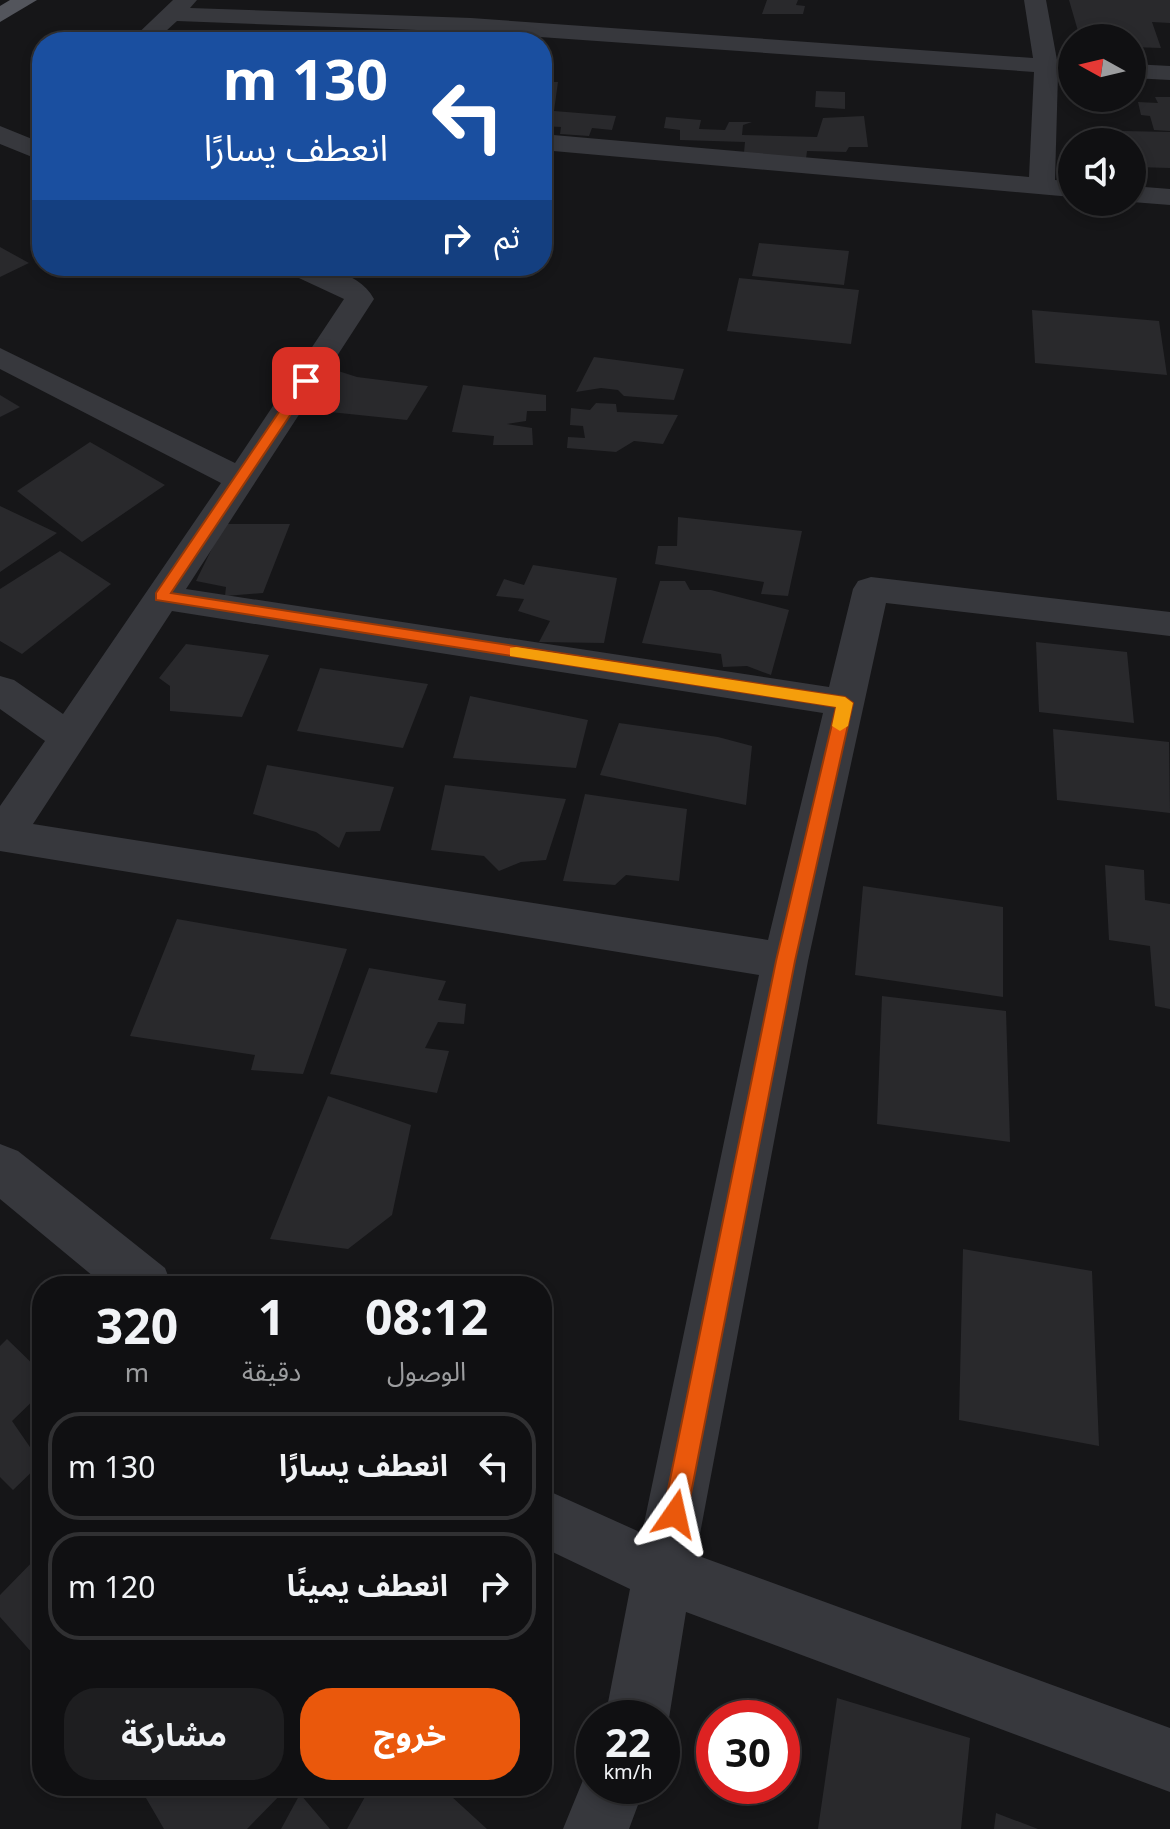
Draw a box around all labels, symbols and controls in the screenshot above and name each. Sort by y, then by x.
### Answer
north arrow [1058,24,1146,112]
map controls [1058,24,1146,216]
text: 130 m [223,40,388,116]
icon: left [416,64,520,168]
text: انعطف يسارًا [204,123,388,172]
button: sound [1058,128,1146,216]
icon: right [434,216,478,260]
text: ثم [494,216,520,257]
pin [272,347,340,415]
icon: arrive [284,359,328,403]
text: 1 [258,1284,285,1349]
text: 08:12 [365,1284,488,1349]
text: 320 [96,1293,178,1358]
text: دقيقة [242,1353,301,1389]
text: الوصول [387,1353,466,1389]
text: m [125,1354,149,1390]
text: انعطف يسارًا [279,1444,448,1485]
icon: left [472,1444,516,1488]
text: 130 m [68,1446,155,1487]
position arrow [633,1472,717,1556]
text: انعطف يمينًا [287,1564,448,1605]
icon: right [472,1564,516,1608]
text: 120 m [68,1566,155,1607]
button: مشاركة [64,1688,284,1780]
button: خروج [300,1688,520,1780]
speed limit sign: 30 [696,1700,800,1804]
text: 22 [605,1714,651,1769]
text: km/h [603,1758,653,1785]

